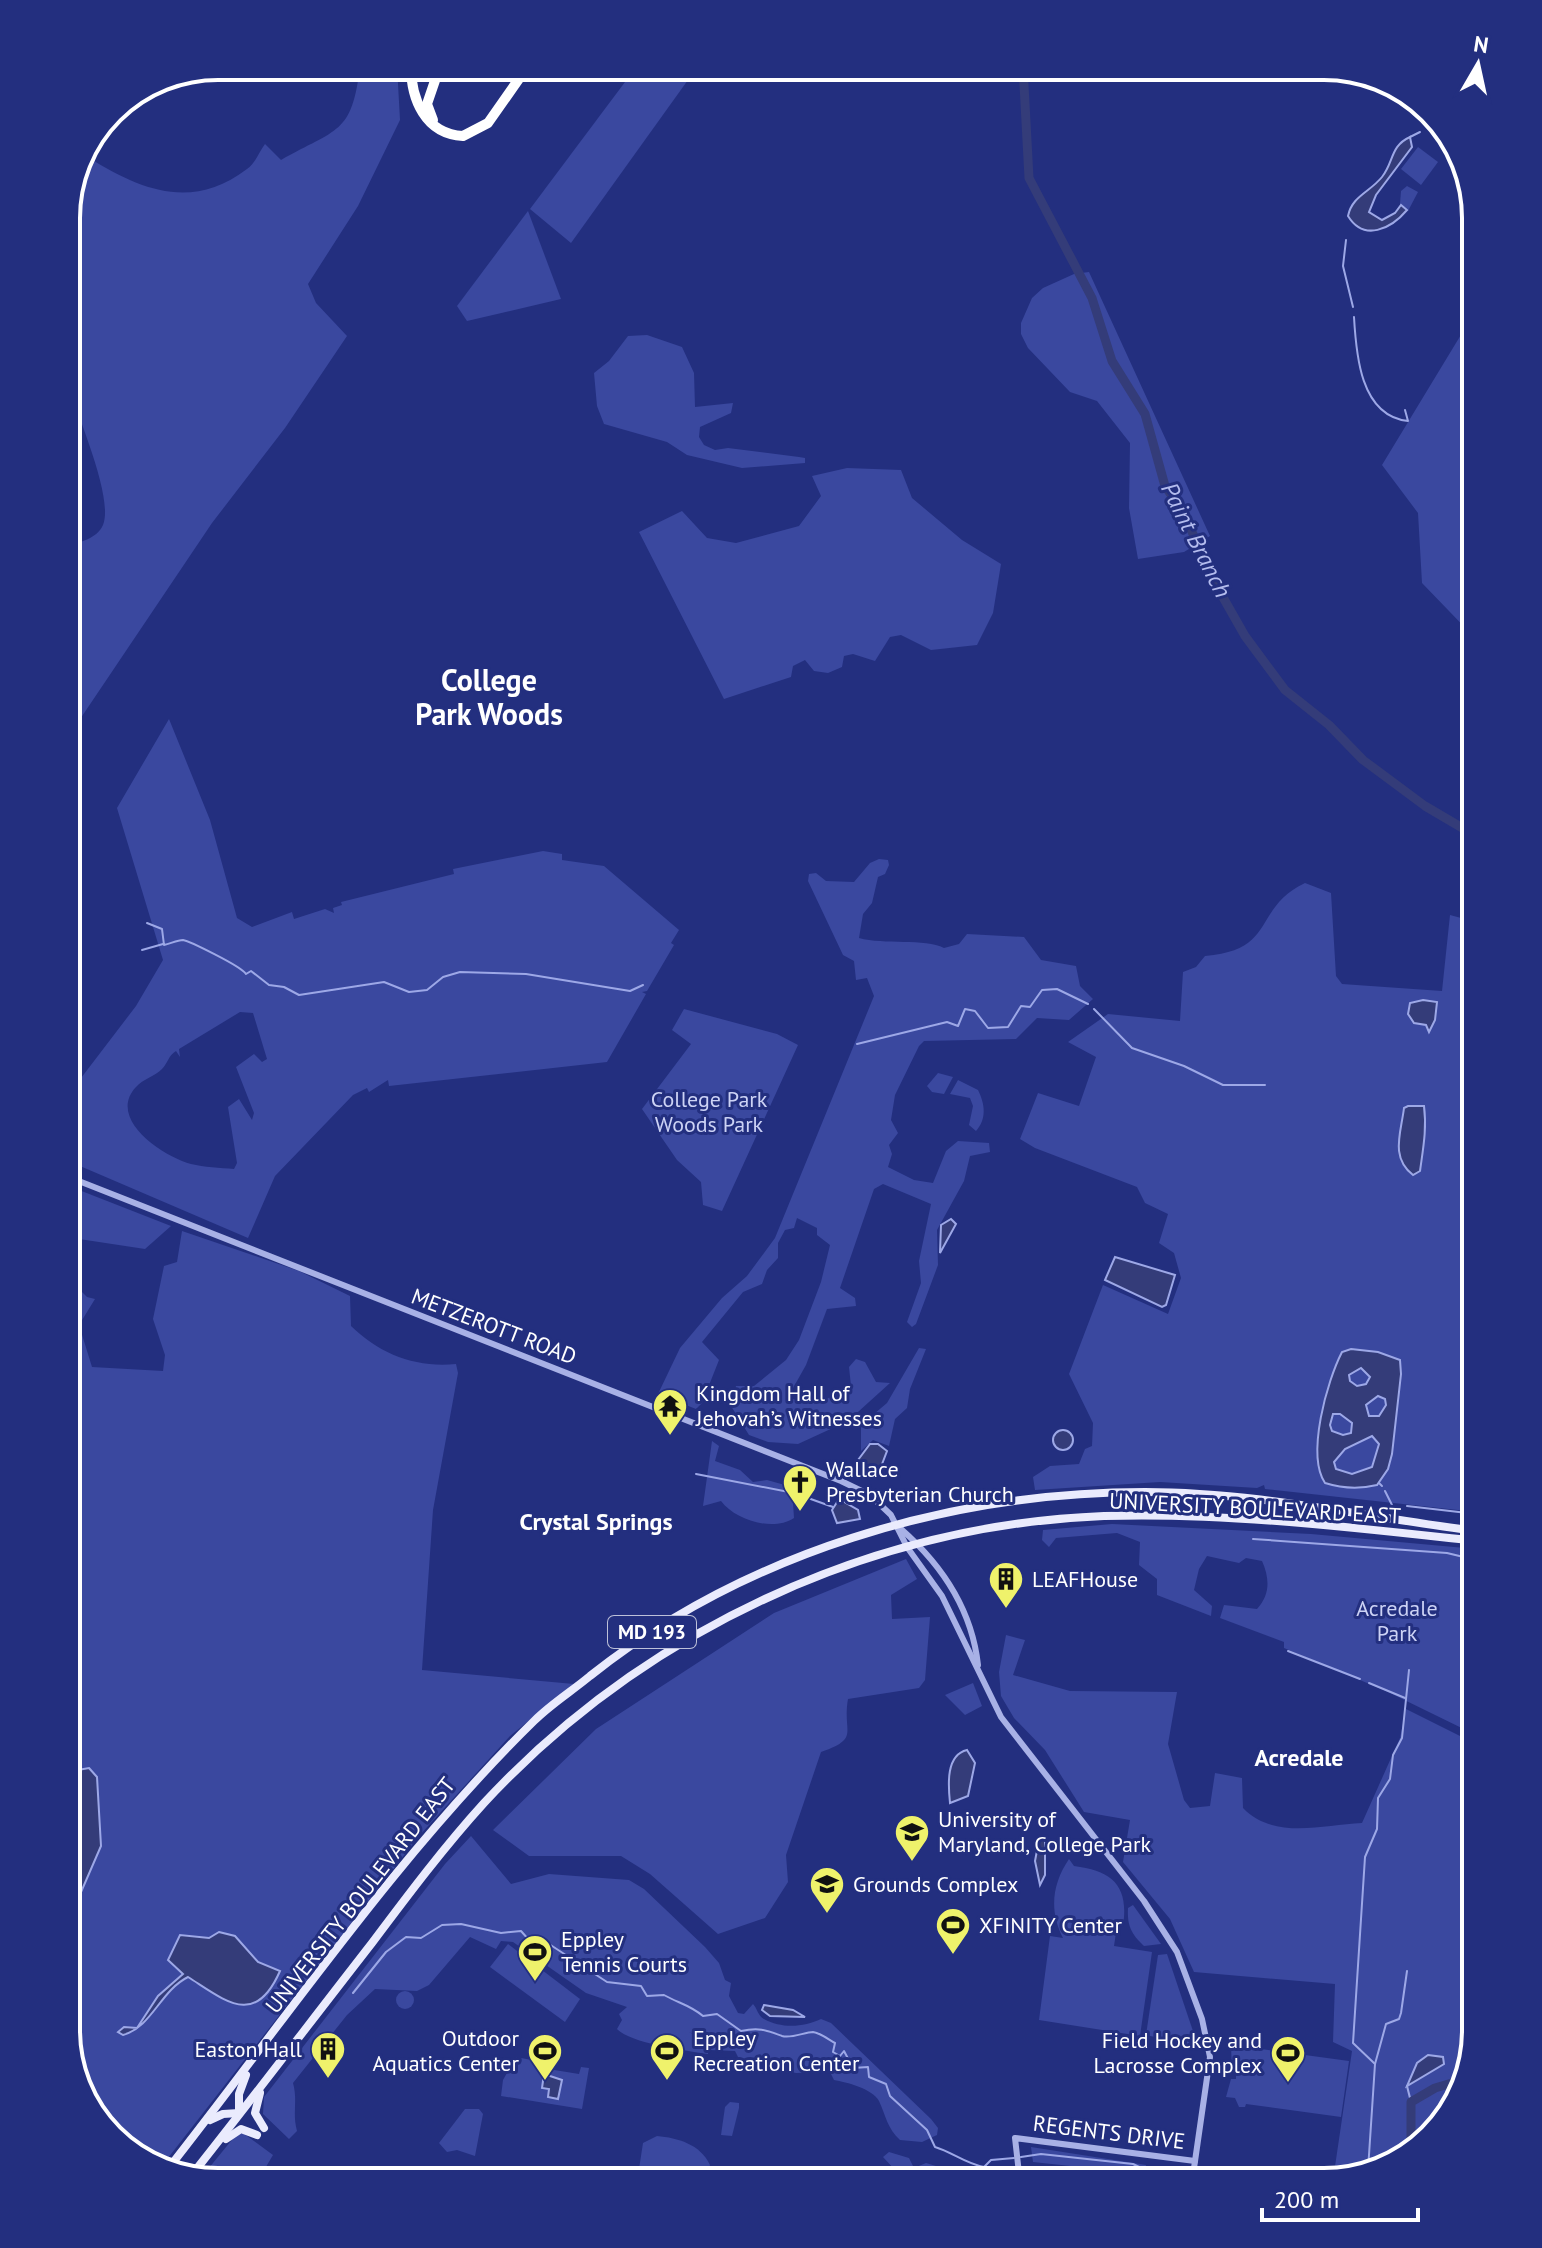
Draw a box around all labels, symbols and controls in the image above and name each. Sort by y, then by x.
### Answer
north arrow [1438,24,1518,104]
text: N [1472,29,1490,59]
water label: Paint Branch [1154,477,1239,603]
district label: College Park Woods [415,660,563,733]
park label: College Park Woods Park [651,1085,768,1138]
street label: METZEROTT ROAD [408,1282,580,1370]
place label: Kingdom Hall of Jehovah’s Witnesses [695,1379,882,1432]
temple icon: Kingdom Hall of Jehovah’s Witnesses [651,1387,689,1437]
place label: Wallace Presbyterian Church [826,1455,1014,1508]
church icon: Wallace Presbyterian Church [781,1463,819,1513]
street label: UNIVERSITY BOULEVARD EAST [1108,1486,1402,1530]
district label: Crystal Springs [519,1506,673,1537]
building icon: LEAFHouse [987,1560,1025,1610]
place label: LEAFHouse [1032,1565,1138,1593]
park label: Acredale Park [1356,1594,1438,1647]
road number: MD 193 [608,1616,696,1648]
district label: Acredale [1254,1742,1344,1773]
street label: UNIVERSITY BOULEVARD EAST [259,1771,461,2019]
place label: University of Maryland, College Park [938,1805,1152,1858]
school or university icon: University of Maryland, College Park [893,1813,931,1863]
school or university icon: Grounds Complex [808,1865,846,1915]
place label: Grounds Complex [853,1870,1018,1898]
sports icon: XFINITY Center [934,1906,972,1956]
place label: XFINITY Center [979,1911,1123,1939]
place label: Eppley Tennis Courts [561,1925,687,1978]
sports icon: Eppley Tennis Courts [516,1933,554,1983]
place label: Outdoor Aquatics Center [373,2024,520,2077]
place label: Eppley Recreation Center [693,2024,860,2077]
place label: Field Hockey and Lacrosse Complex [1094,2026,1262,2079]
building icon: Easton Hall [309,2030,347,2080]
sports icon: Outdoor Aquatics Center [526,2032,564,2082]
sports icon: Eppley Recreation Center [648,2032,686,2082]
sports icon: Field Hockey and Lacrosse Complex [1269,2034,1307,2084]
place label: Easton Hall [195,2035,303,2063]
street label: REGENTS DRIVE [1031,2109,1187,2155]
scale bar [1262,2172,1418,2222]
text: 200 m [1274,2184,1339,2215]

